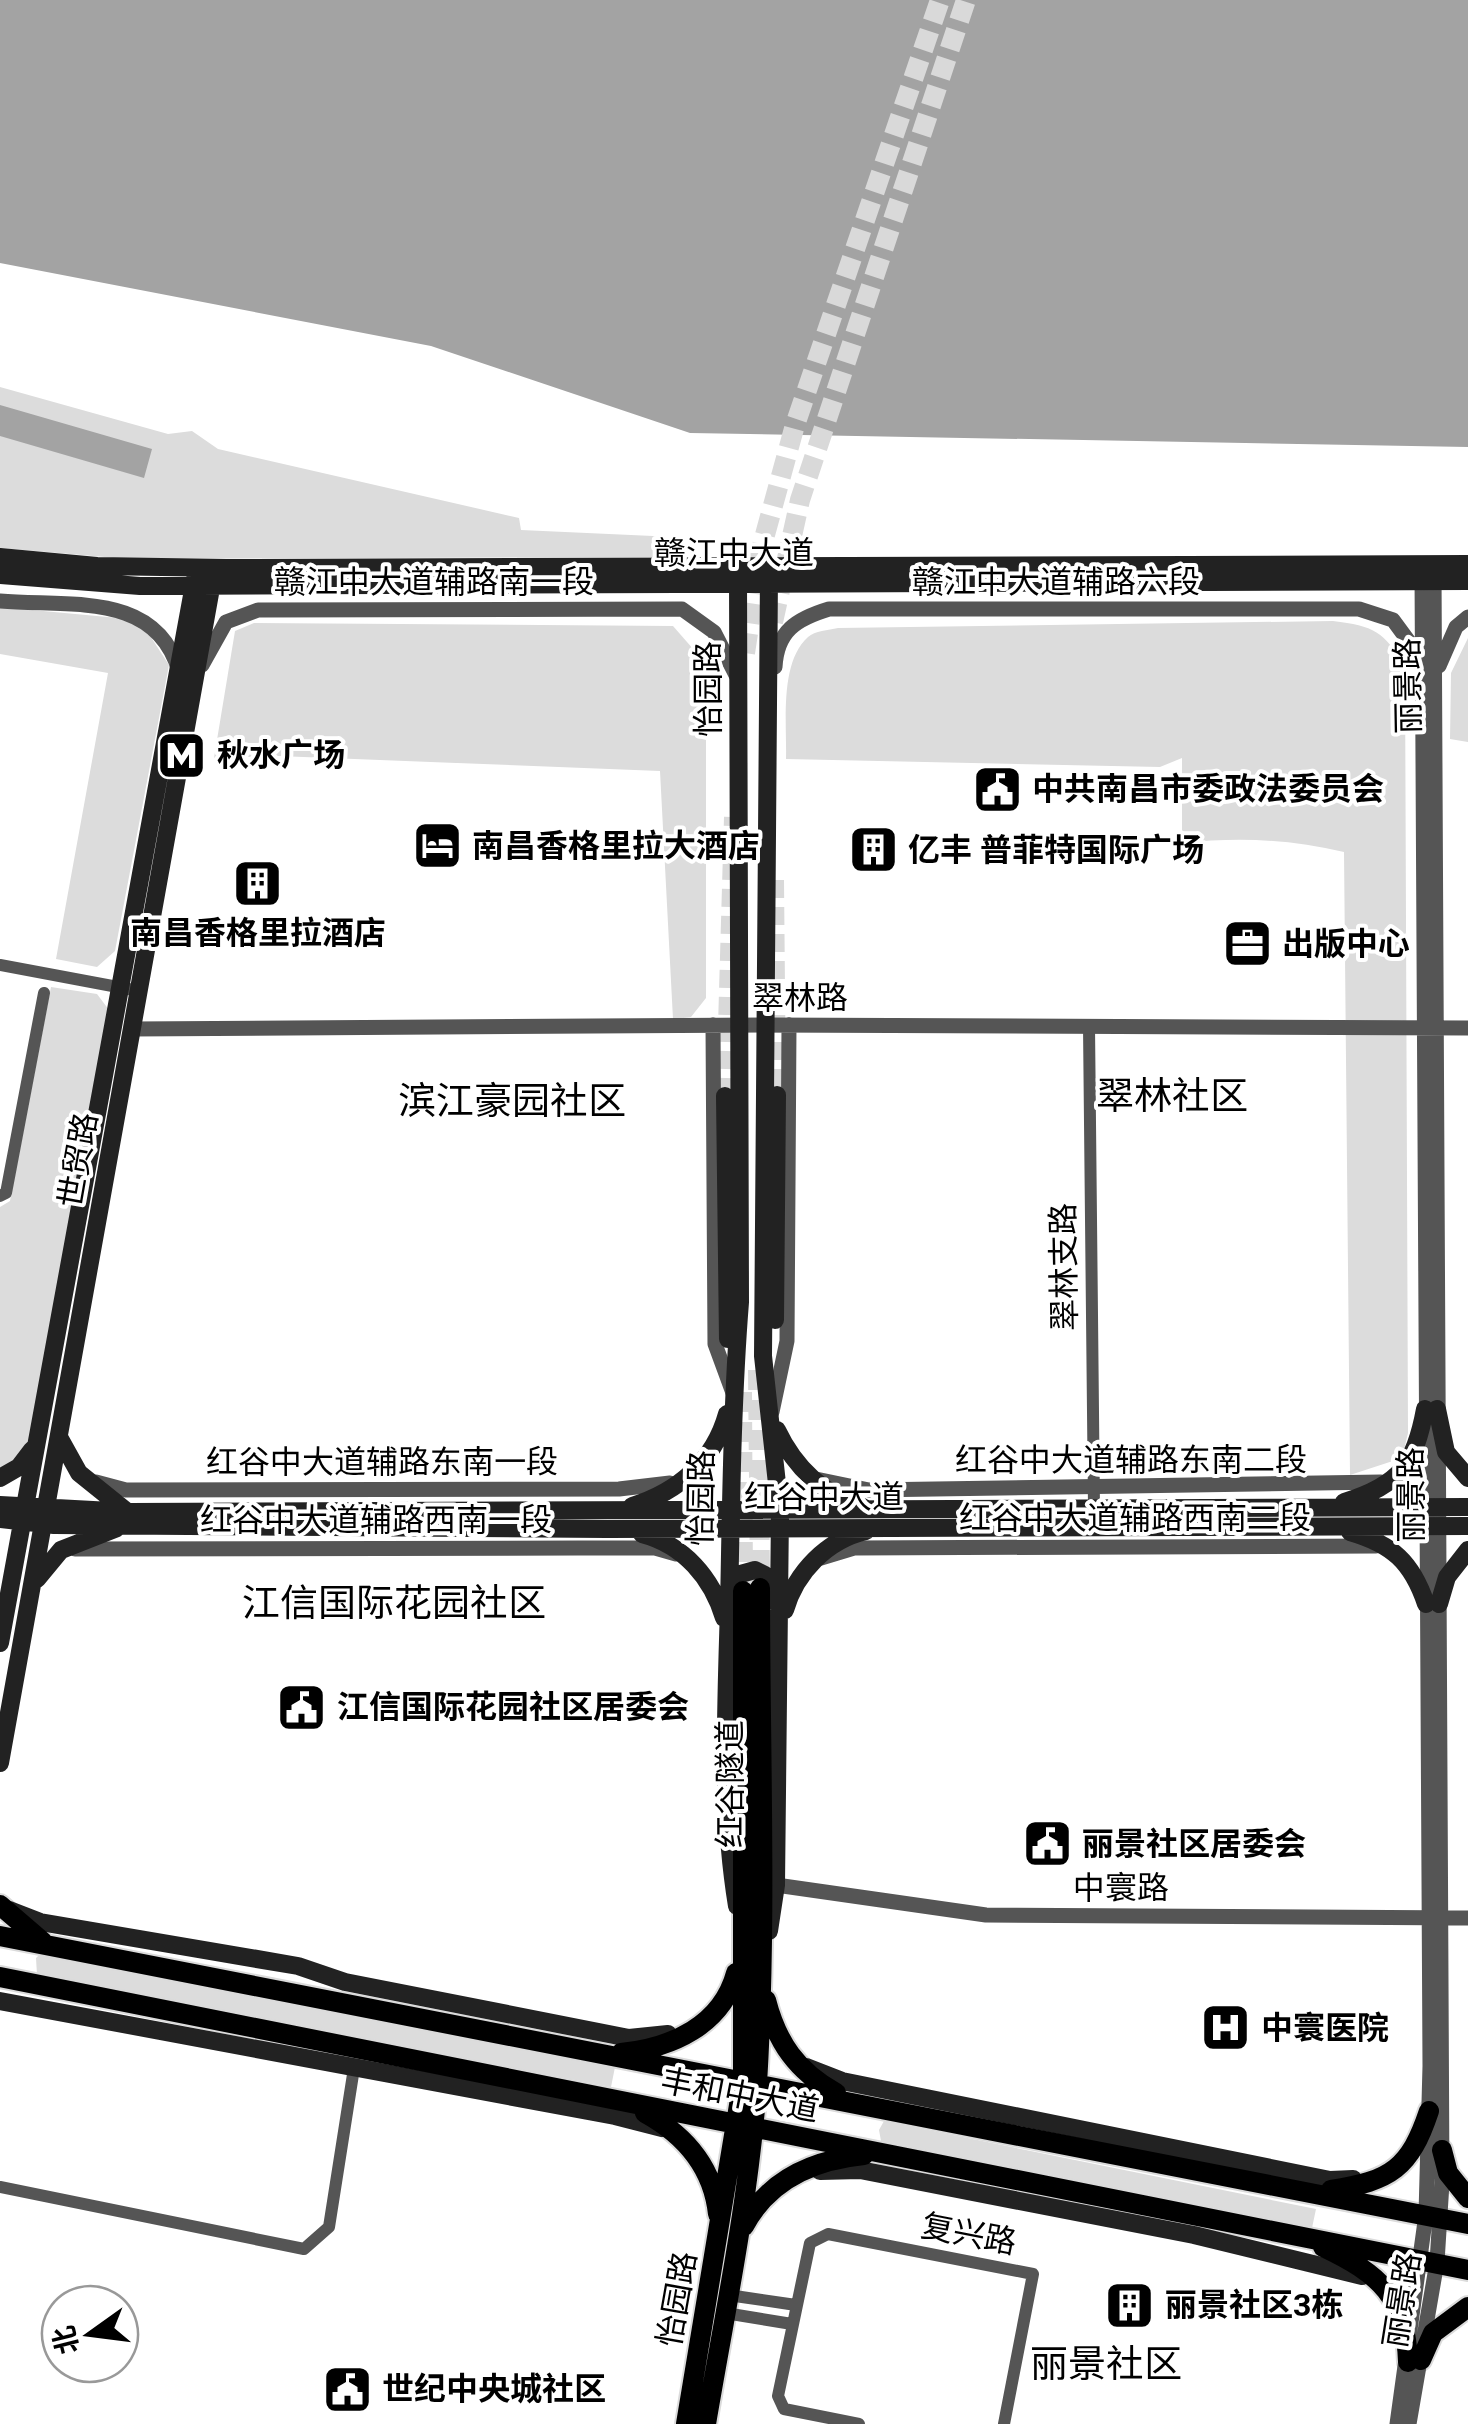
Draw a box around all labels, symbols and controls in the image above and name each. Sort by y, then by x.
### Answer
street label: 赣江中大道 [654,534,814,572]
street label: 赣江中大道辅路南一段 [274,563,594,601]
street label: 赣江中大道辅路六段 [912,563,1200,601]
street label: 丽景路 [1388,638,1428,734]
street label: 怡园路 [689,641,727,737]
metro station icon: 秋水广场 [156,729,208,781]
place label: 秋水广场 [217,736,345,774]
public building icon: 中共南昌市委政法委员会 [971,763,1023,815]
place label: 中共南昌市委政法委员会 [1032,770,1384,808]
hotel icon: 南昌香格里拉大酒店 [411,820,463,872]
building icon: 亿丰 普菲特国际广场 [847,824,899,876]
place label: 南昌香格里拉大酒店 [472,827,760,865]
place label: 亿丰 普菲特国际广场 [908,831,1204,869]
building icon: 南昌香格里拉酒店 [232,857,284,909]
place label: 南昌香格里拉酒店 [130,914,386,952]
office icon: 出版中心 [1221,918,1273,970]
place label: 出版中心 [1282,925,1410,963]
street label: 翠林路 [752,979,848,1017]
district label: 翠林社区 [1096,1074,1248,1118]
district label: 滨江豪园社区 [398,1079,626,1123]
street label: 世贸路 [51,1109,105,1211]
street label: 翠林支路 [1044,1203,1084,1331]
street label: 红谷中大道辅路东南二段 [955,1441,1307,1479]
street label: 红谷中大道辅路东南一段 [206,1443,558,1481]
street label: 丽景路 [1392,1447,1430,1543]
street label: 怡园路 [681,1450,721,1546]
street label: 红谷中大道 [744,1478,904,1516]
street label: 红谷中大道辅路西南二段 [959,1499,1311,1537]
street label: 红谷中大道辅路西南一段 [200,1501,552,1539]
district label: 江信国际花园社区 [242,1581,546,1625]
public building icon: 江信国际花园社区居委会 [276,1681,328,1733]
place label: 江信国际花园社区居委会 [337,1688,689,1726]
street label: 红谷隧道 [711,1720,749,1848]
public building icon: 丽景社区居委会 [1021,1818,1073,1870]
place label: 丽景社区居委会 [1082,1825,1306,1863]
street label: 中寰路 [1073,1869,1169,1907]
hospital icon: 中寰医院 [1200,2002,1252,2054]
place label: 中寰医院 [1261,2009,1389,2047]
street label: 丰和中大道 [658,2061,822,2129]
street label: 复兴路 [918,2206,1020,2262]
street label: 怡园路 [650,2248,704,2350]
street label: 丽景路 [1376,2250,1428,2350]
building icon: 丽景社区3栋 [1104,2279,1156,2331]
north arrow [40,2284,140,2384]
place label: 丽景社区3栋 [1165,2286,1343,2324]
text: 北 [47,2322,86,2358]
district label: 丽景社区 [1030,2342,1182,2386]
public building icon: 世纪中央城社区 [321,2363,373,2415]
place label: 世纪中央城社区 [382,2370,606,2408]

